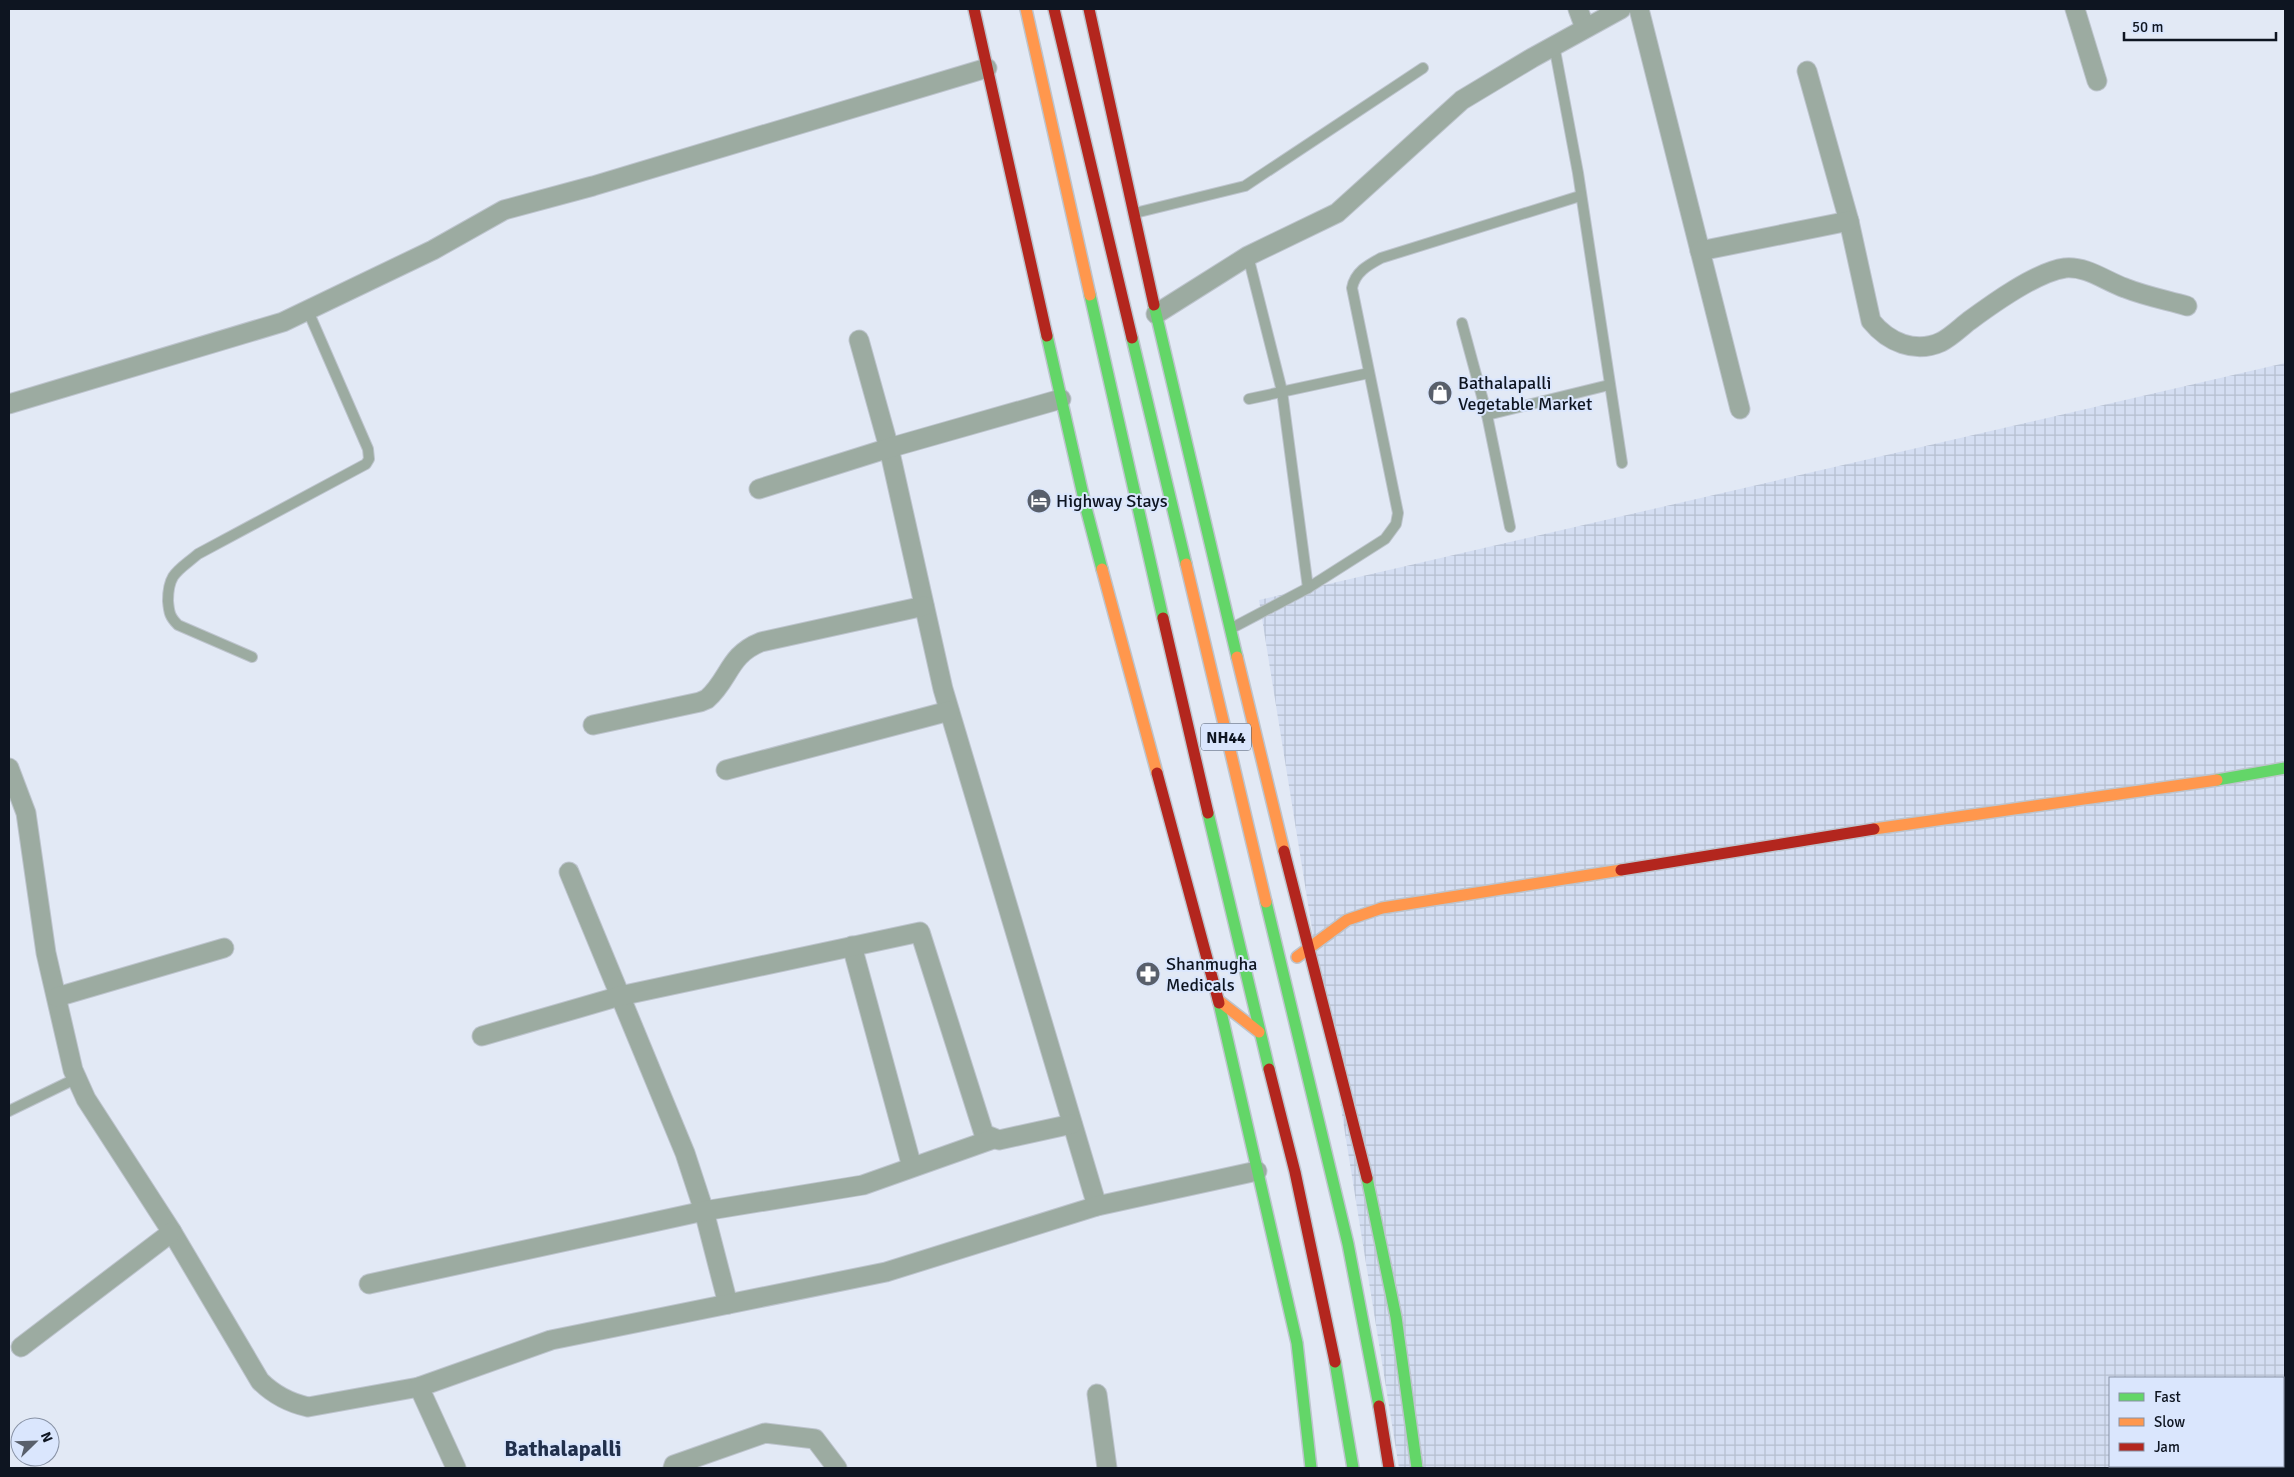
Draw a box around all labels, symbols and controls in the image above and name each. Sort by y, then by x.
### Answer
scale bar [2124,10,2276,42]
text: 50 m [2132,18,2163,36]
place label: Bathalapalli Vegetable Market [1458,372,1592,415]
shop icon: Bathalapalli Vegetable Market [1427,380,1453,406]
hotel icon: Highway Stays [1026,488,1052,514]
place label: Highway Stays [1056,490,1168,512]
road number: NH44 [1201,724,1251,750]
place label: Shanmugha Medicals [1166,953,1257,996]
pharmacy icon: Shanmugha Medicals [1135,961,1161,987]
legend [2109,1377,2284,1467]
text: Fast [2154,1388,2181,1406]
text: Slow [2154,1413,2185,1431]
north arrow [10,1417,60,1467]
text: N [37,1429,56,1445]
district label: Bathalapalli [504,1435,622,1462]
text: Jam [2154,1438,2180,1456]

